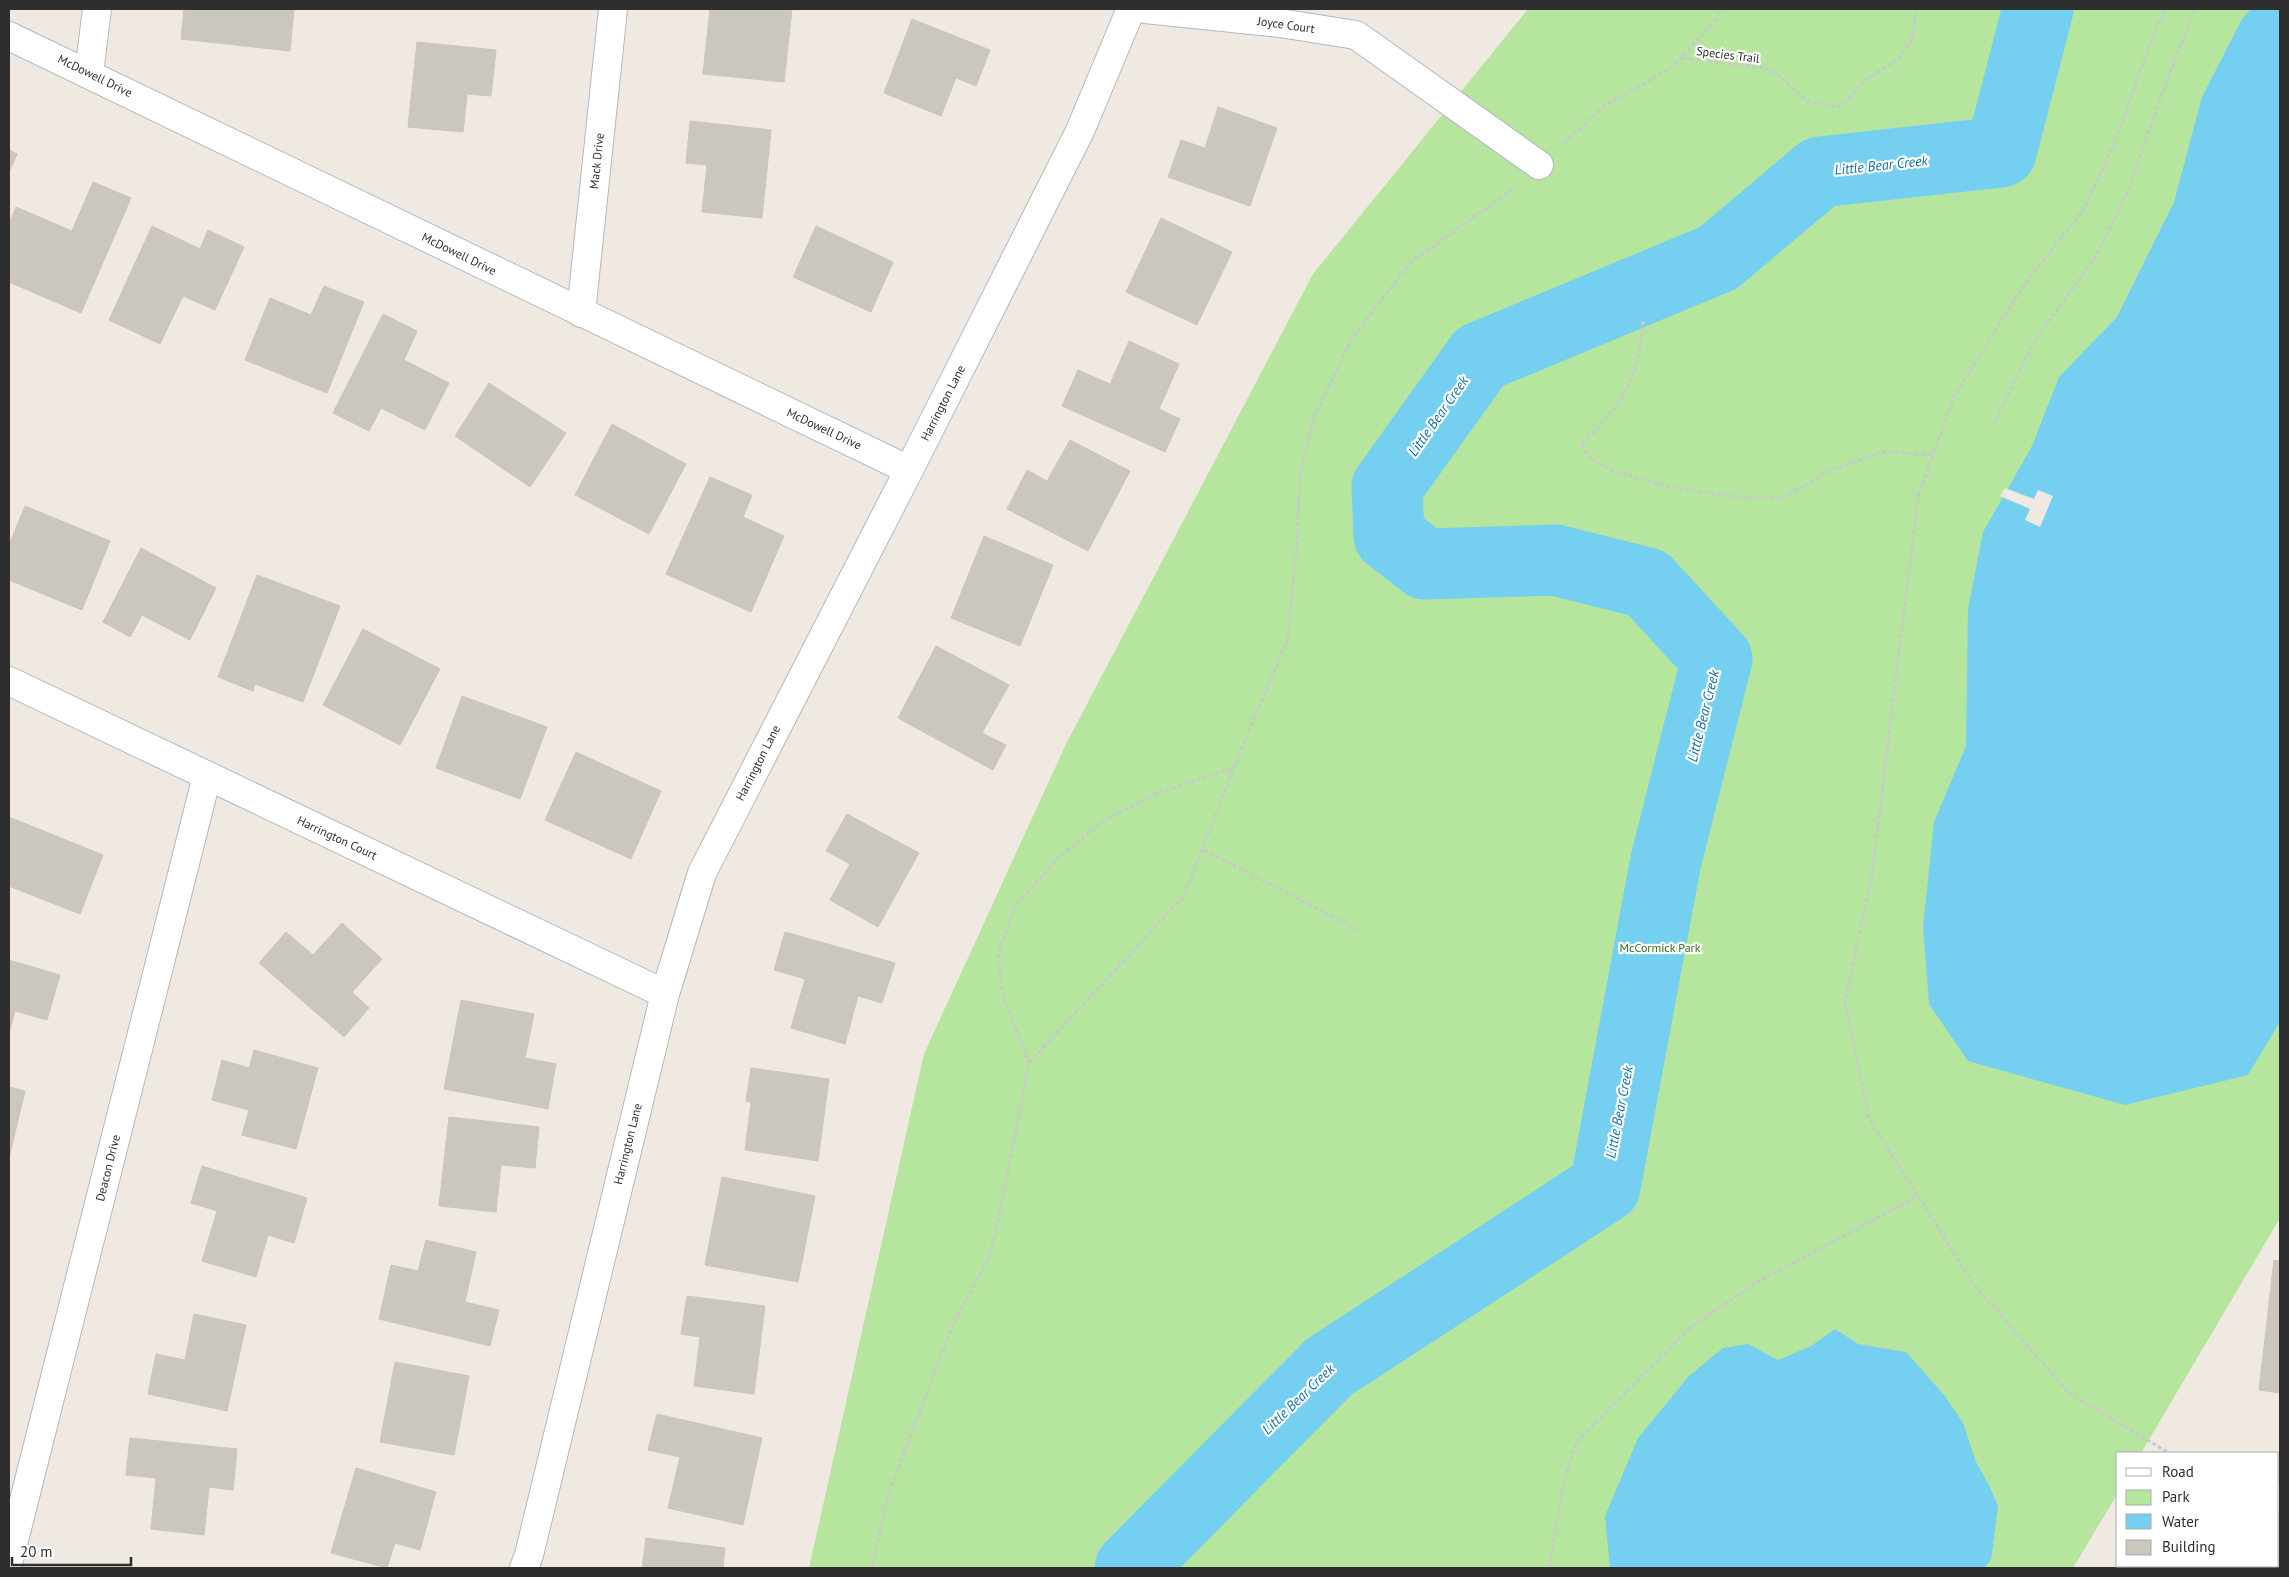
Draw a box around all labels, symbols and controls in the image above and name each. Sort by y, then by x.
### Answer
street label: Joyce Court [1256,13,1316,36]
street label: Species Trail [1696,43,1761,66]
street label: McDowell Drive [56,51,135,100]
street label: Mack Drive [586,132,607,190]
water label: Little Bear Creek [1833,151,1929,179]
street label: McDowell Drive [420,229,499,278]
street label: Harrington Lane [917,362,968,443]
water label: Little Bear Creek [1404,372,1473,460]
street label: McDowell Drive [784,405,864,452]
water label: Little Bear Creek [1683,668,1723,764]
street label: Harrington Lane [732,722,783,803]
street label: Harrington Court [295,812,380,863]
park label: McCormick Park [1620,940,1701,955]
water label: Little Bear Creek [1601,1064,1637,1160]
street label: Harrington Lane [610,1102,645,1186]
street label: Deacon Drive [92,1133,123,1203]
water label: Little Bear Creek [1258,1359,1338,1438]
legend [2116,1452,2279,1567]
text: Road [2162,1462,2194,1481]
text: Park [2162,1487,2190,1506]
text: Water [2162,1512,2199,1531]
scale bar [12,1534,131,1566]
text: Building [2162,1537,2216,1556]
text: 20 m [20,1542,53,1561]

